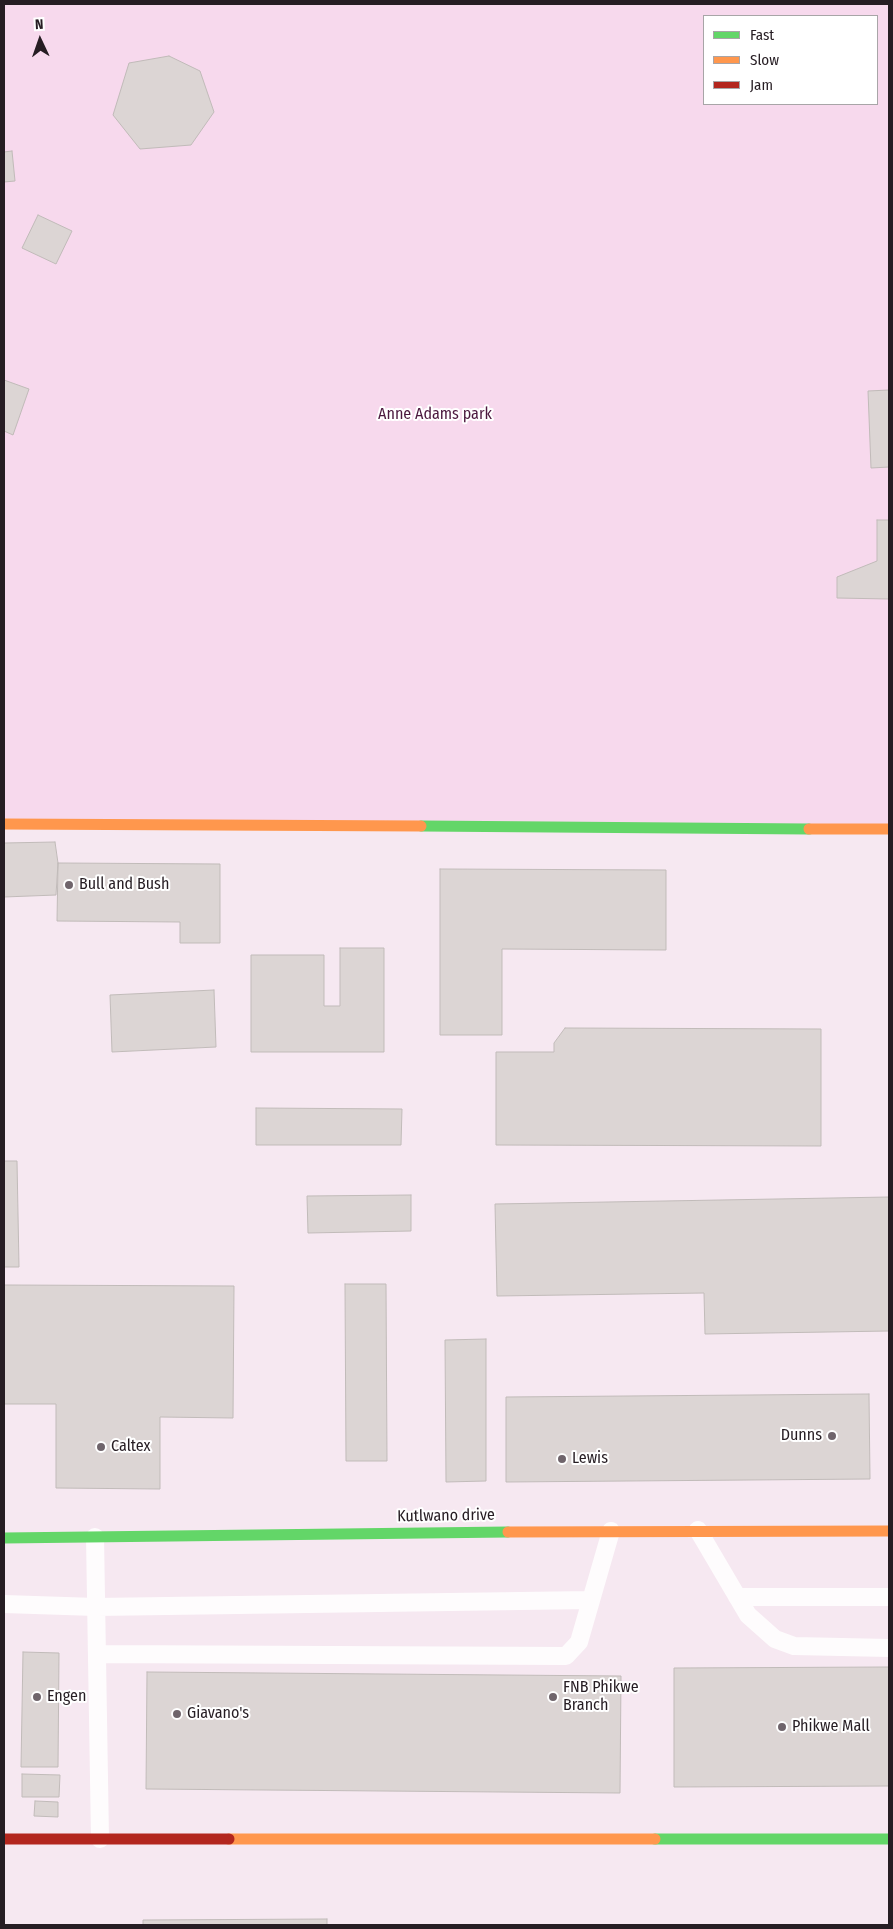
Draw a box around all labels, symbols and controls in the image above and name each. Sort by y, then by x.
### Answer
north arrow [15,15,65,65]
legend [703,15,878,105]
text: N [35,16,44,33]
text: Fast [750,26,774,44]
text: Slow [750,51,779,69]
text: Jam [750,76,773,94]
park label: Anne Adams park [378,405,492,425]
place label: Bull and Bush [79,875,169,895]
marker: Bull and Bush [63,879,75,891]
place label: Dunns [781,1426,822,1446]
marker: Dunns [826,1430,838,1442]
place label: Caltex [111,1437,151,1457]
marker: Caltex [95,1441,107,1453]
place label: Lewis [572,1449,608,1469]
marker: Lewis [556,1453,568,1465]
street label: Kutlwano drive [397,1506,495,1526]
place label: FNB Phikwe Branch [563,1678,639,1716]
place label: Engen [47,1687,86,1707]
marker: Engen [31,1691,43,1703]
marker: FNB Phikwe Branch [547,1691,559,1703]
place label: Giavano's [187,1704,249,1724]
marker: Giavano's [171,1708,183,1720]
place label: Phikwe Mall [792,1717,870,1737]
marker: Phikwe Mall [776,1721,788,1733]

